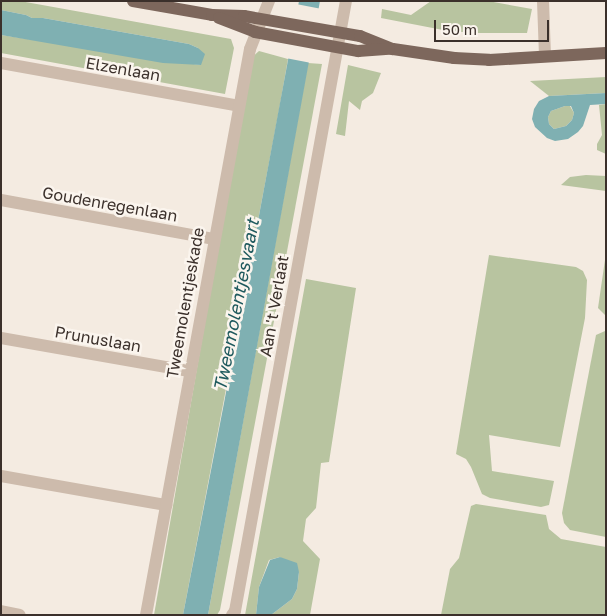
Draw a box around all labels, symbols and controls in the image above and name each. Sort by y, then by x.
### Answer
scale bar [437,10,552,42]
text: 50 m [442,20,477,38]
street label: Elzenlaan [84,53,162,85]
street label: Goudenregenlaan [41,183,179,225]
water label: Tweemolentjesvaart [209,217,263,393]
street label: Tweemolentjeskade [162,226,208,380]
street label: Aan 't Verlaat [256,254,292,358]
street label: Prunuslaan [53,322,143,356]

